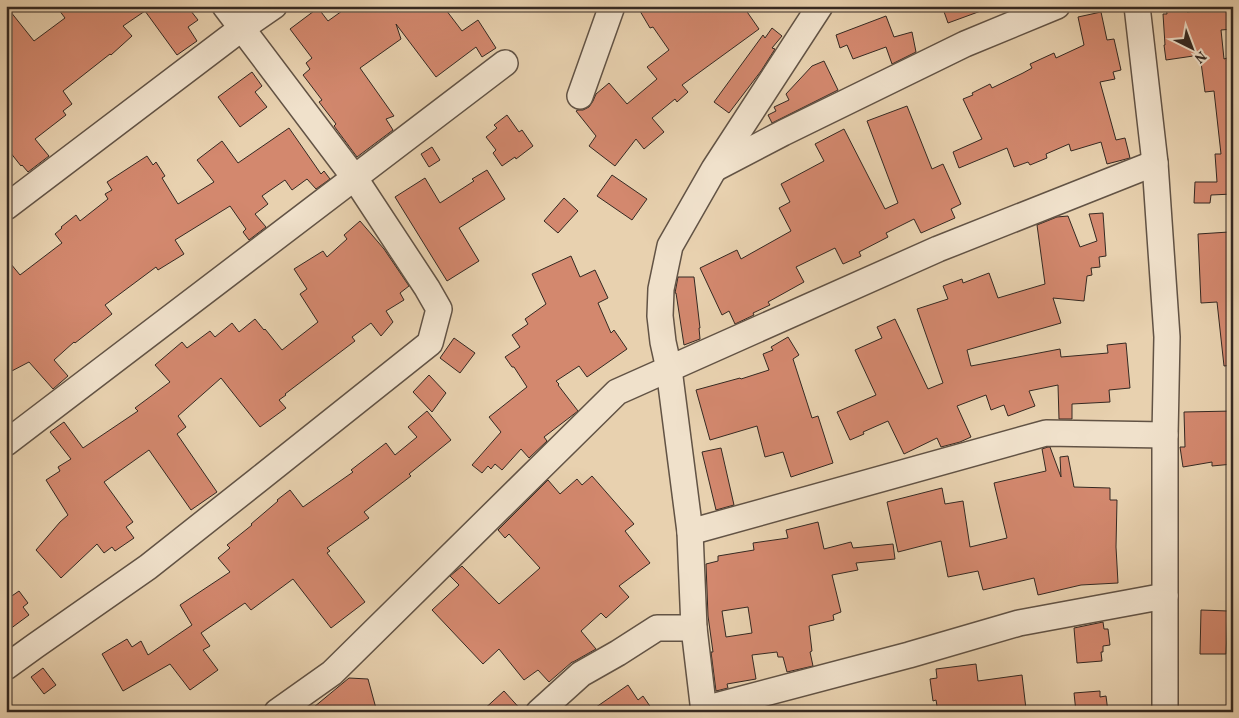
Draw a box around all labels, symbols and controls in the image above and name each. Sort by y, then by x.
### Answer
north arrow [1166,22,1216,72]
text: N [1190,46,1210,67]

